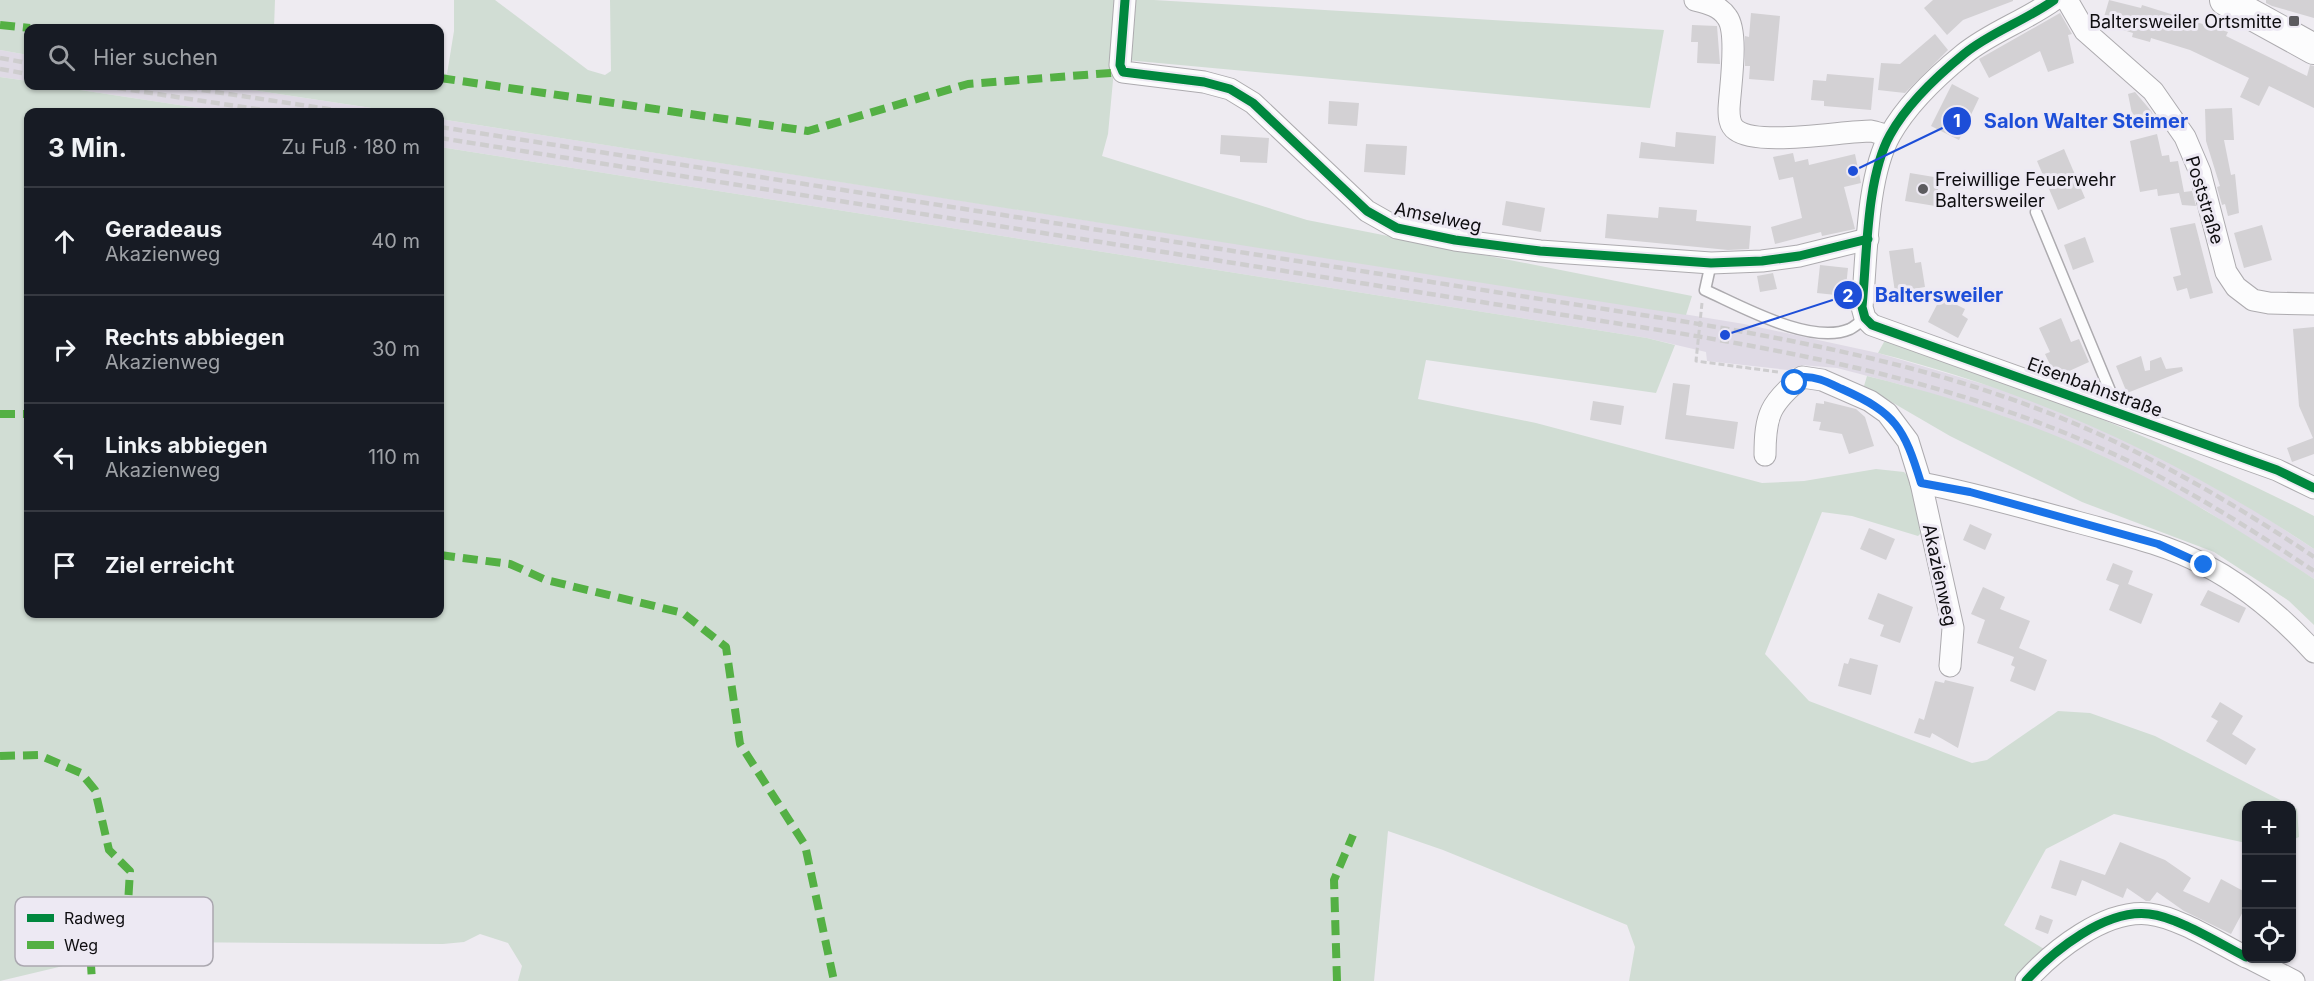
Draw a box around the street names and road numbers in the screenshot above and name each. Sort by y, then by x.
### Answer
street label: Poststraße [2182,153,2228,247]
street label: Amselweg [1393,198,1483,236]
street label: Eisenbahnstraße [2025,353,2165,421]
street label: Akazienweg [1919,522,1961,628]

